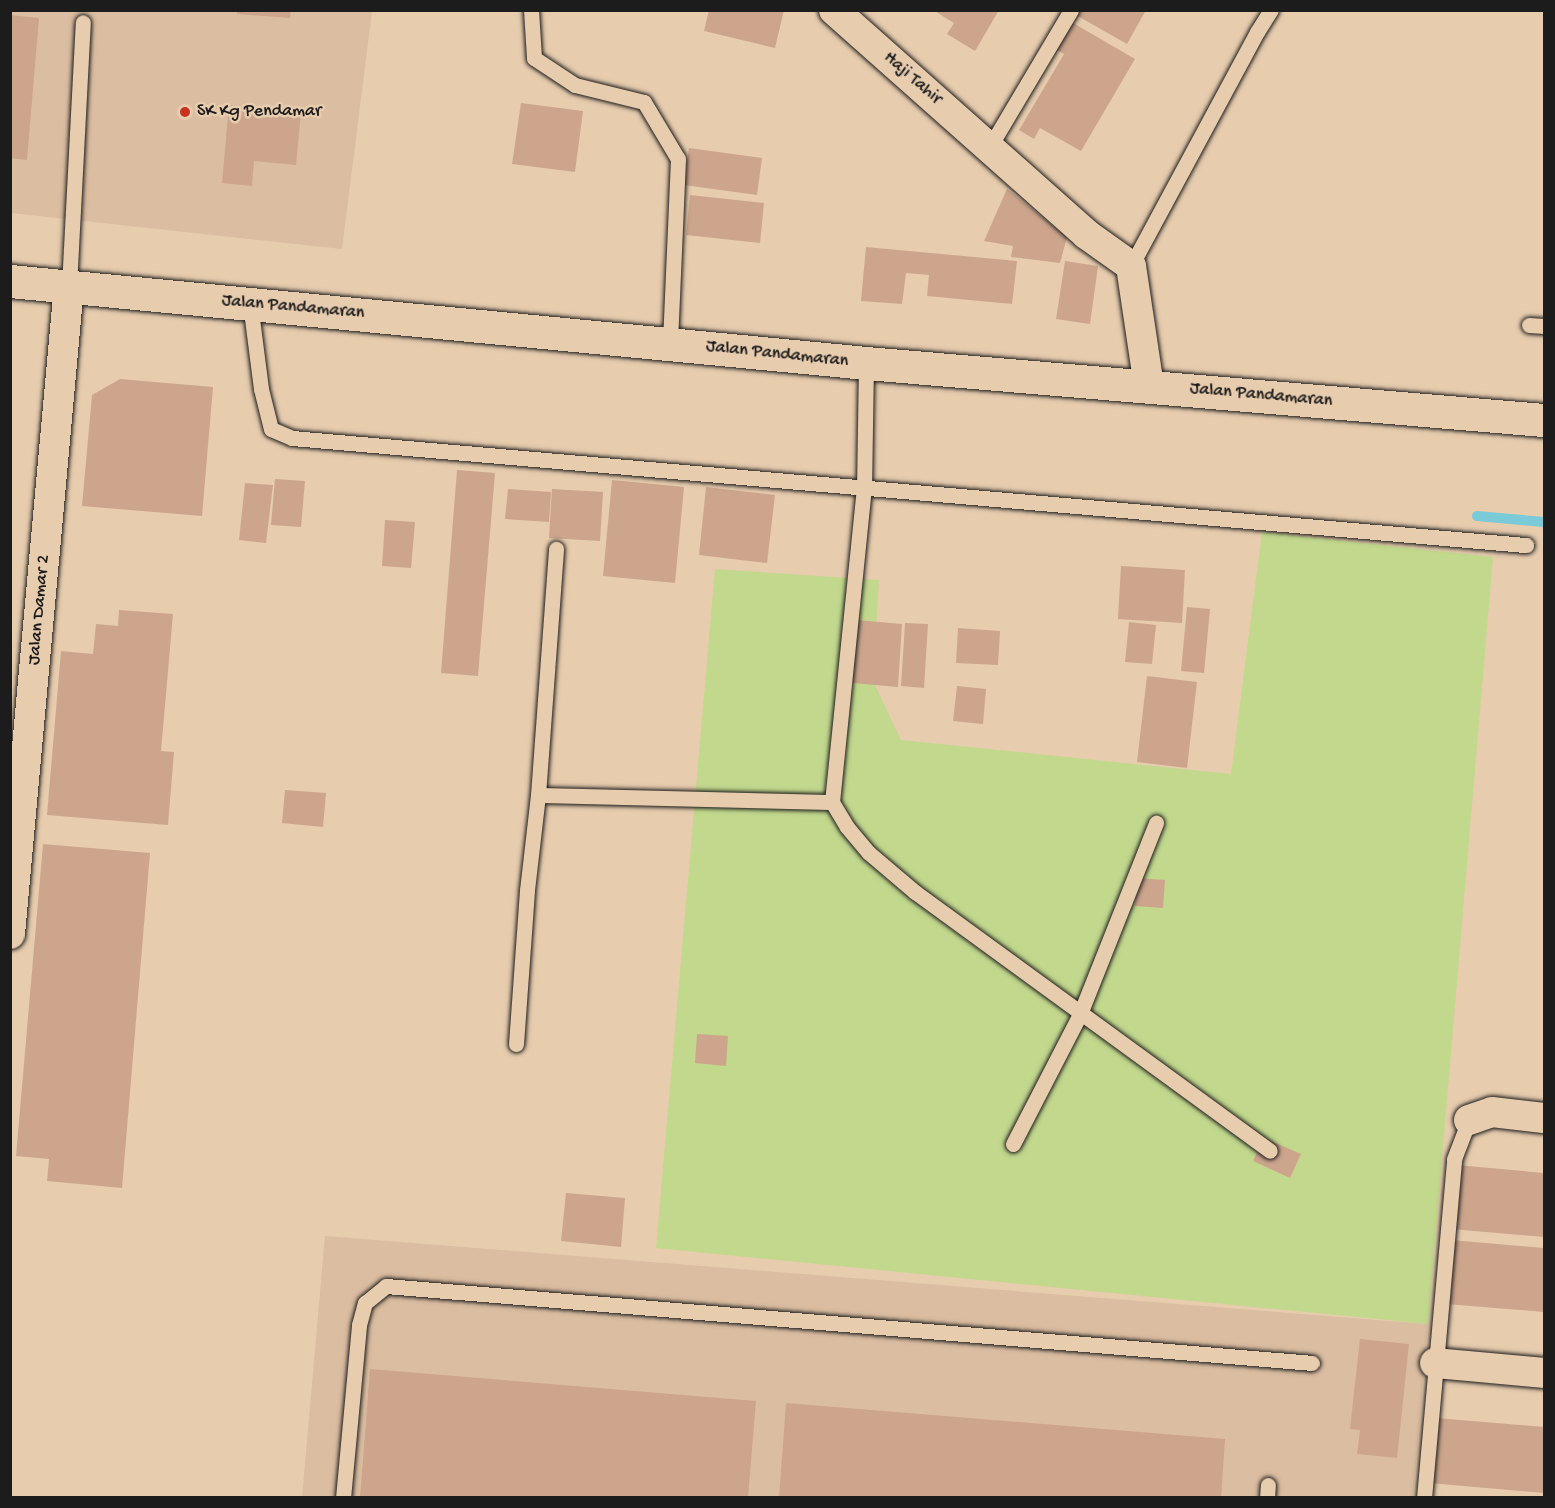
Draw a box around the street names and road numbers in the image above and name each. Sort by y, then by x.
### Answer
street label: Haji Tahir [878,48,946,110]
street label: Jalan Pandamaran [221,291,365,325]
street label: Jalan Pandamaran [705,337,849,373]
street label: Jalan Pandamaran [1189,379,1333,413]
street label: Jalan Damar 2 [24,554,56,666]

